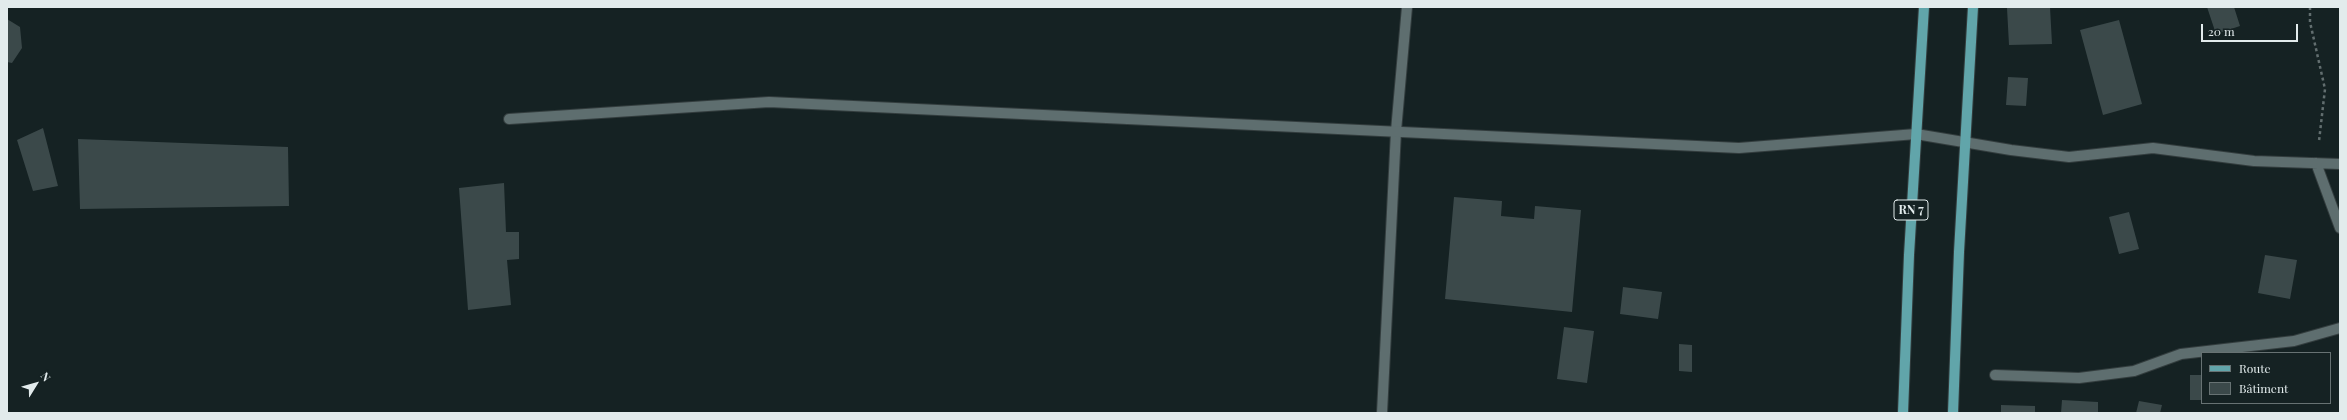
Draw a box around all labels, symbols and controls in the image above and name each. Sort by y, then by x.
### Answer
scale bar [2203,16,2300,42]
text: 20 m [2208,23,2235,39]
road number: RN 7 [1894,200,1928,220]
legend [2201,352,2331,404]
text: Route [2239,360,2271,376]
north arrow [16,364,56,404]
text: N [38,369,54,384]
text: Bâtiment [2239,380,2288,396]

